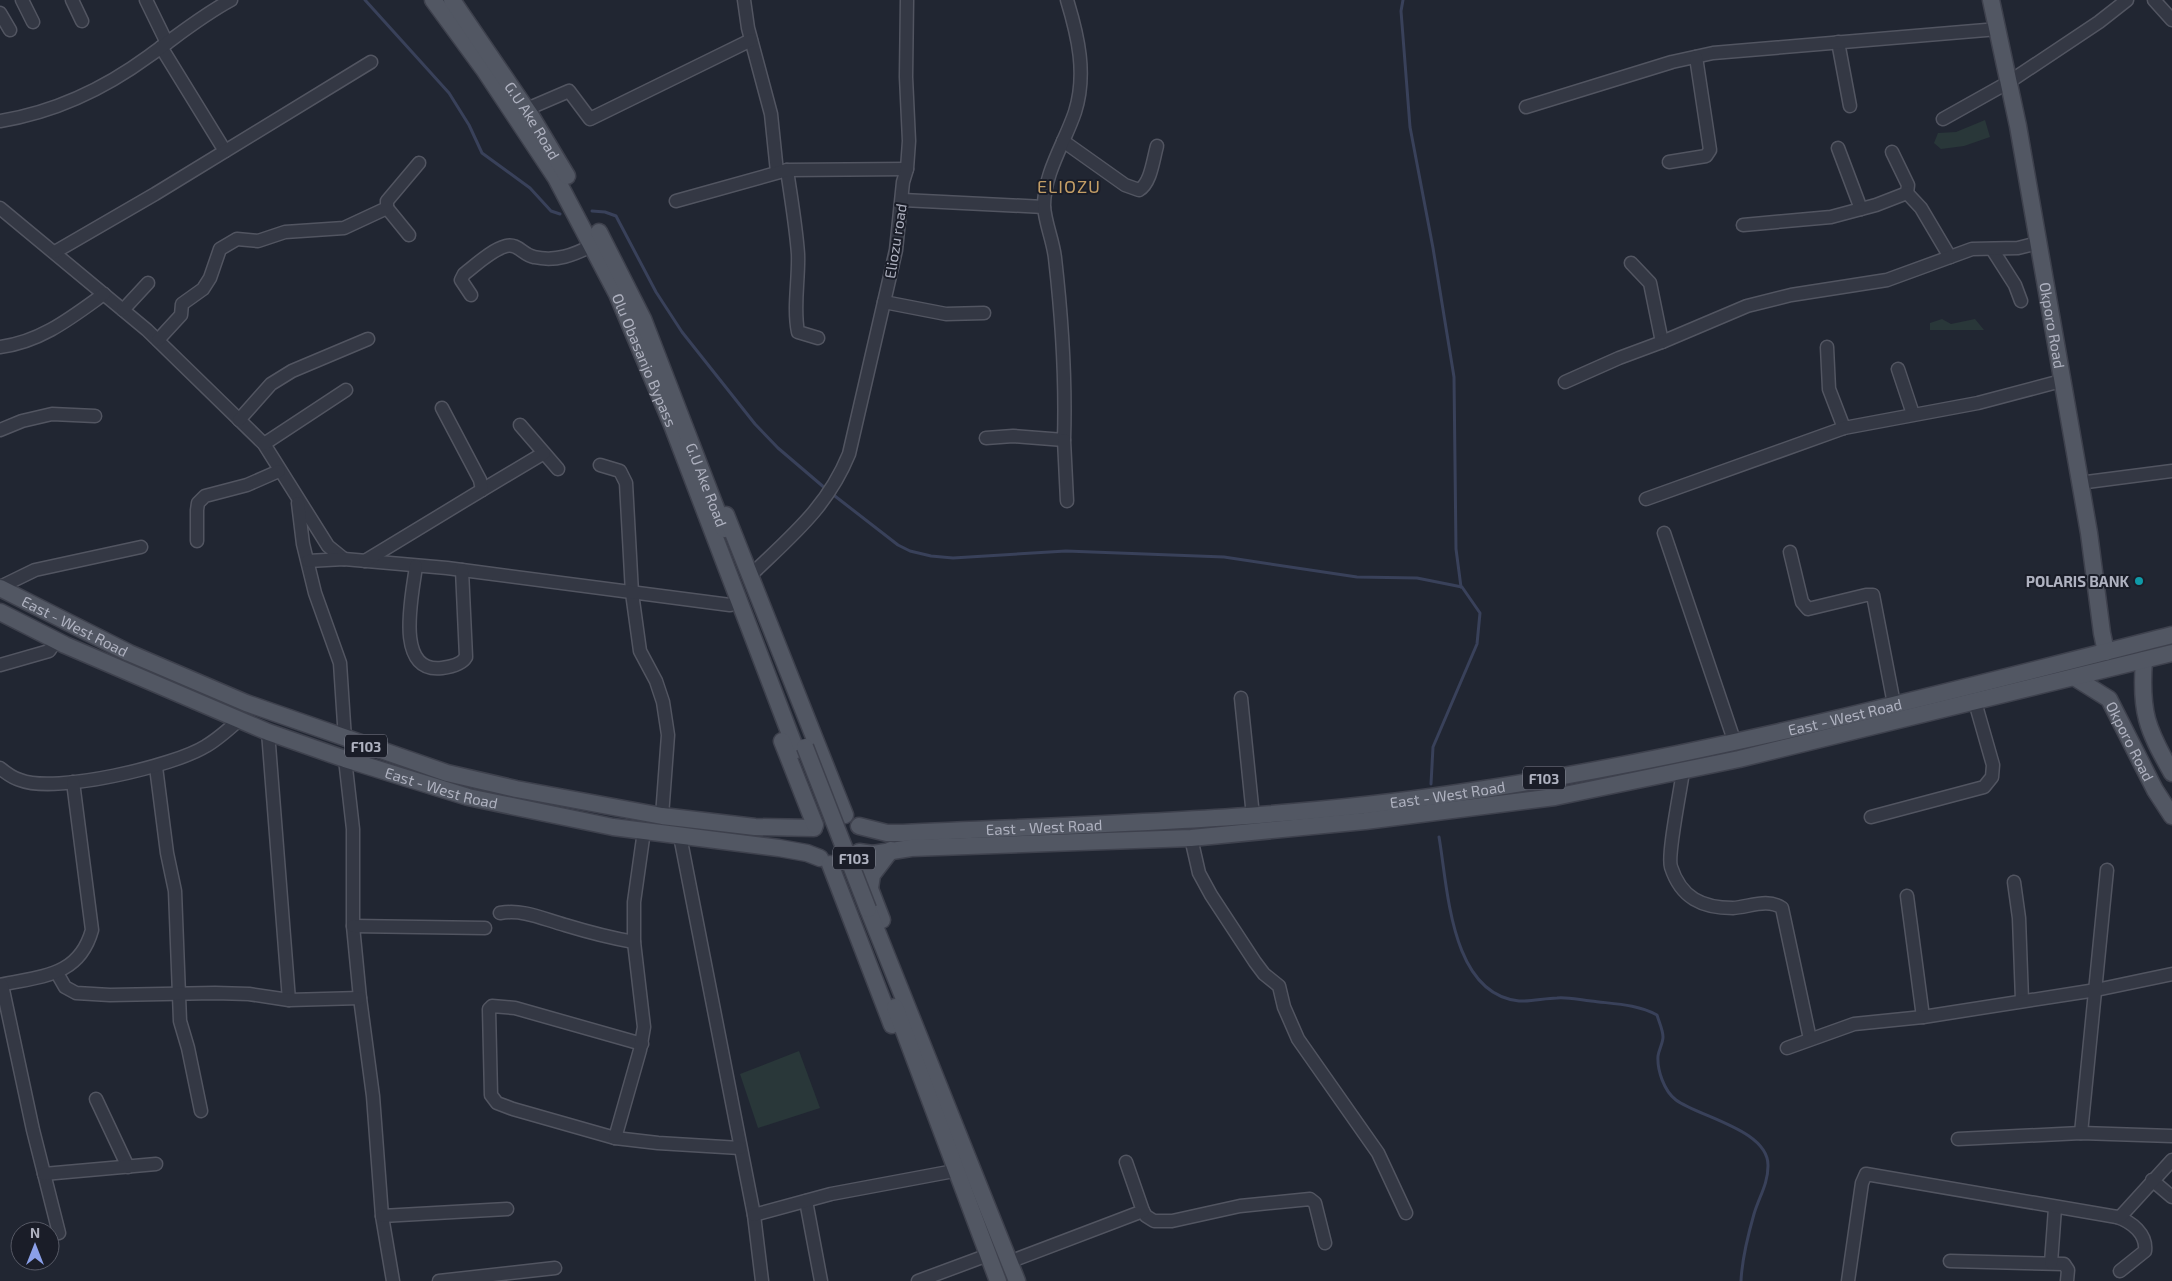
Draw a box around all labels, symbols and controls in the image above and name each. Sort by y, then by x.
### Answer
street label: G.U Ake Road [501,78,564,163]
district label: ELIOZU [1037,175,1101,197]
street label: Eliozu road [880,202,910,280]
street label: Okporo Road [2036,281,2069,370]
street label: Olu Obasanjo Bypass [609,291,681,429]
street label: G.U Ake Road [683,440,731,529]
place label: POLARIS BANK [2026,572,2129,590]
marker: POLARIS BANK [2133,575,2145,587]
street label: East - West Road [19,592,131,660]
street label: East - West Road [1786,694,1904,739]
street label: Okporo Road [2103,698,2158,784]
road number: F103 [345,734,387,758]
street label: East - West Road [383,763,499,812]
road number: F103 [1523,766,1565,790]
street label: East - West Road [1389,777,1507,811]
street label: East - West Road [985,815,1103,838]
road number: F103 [833,846,875,870]
north arrow [10,1221,60,1271]
text: N [30,1224,40,1241]

